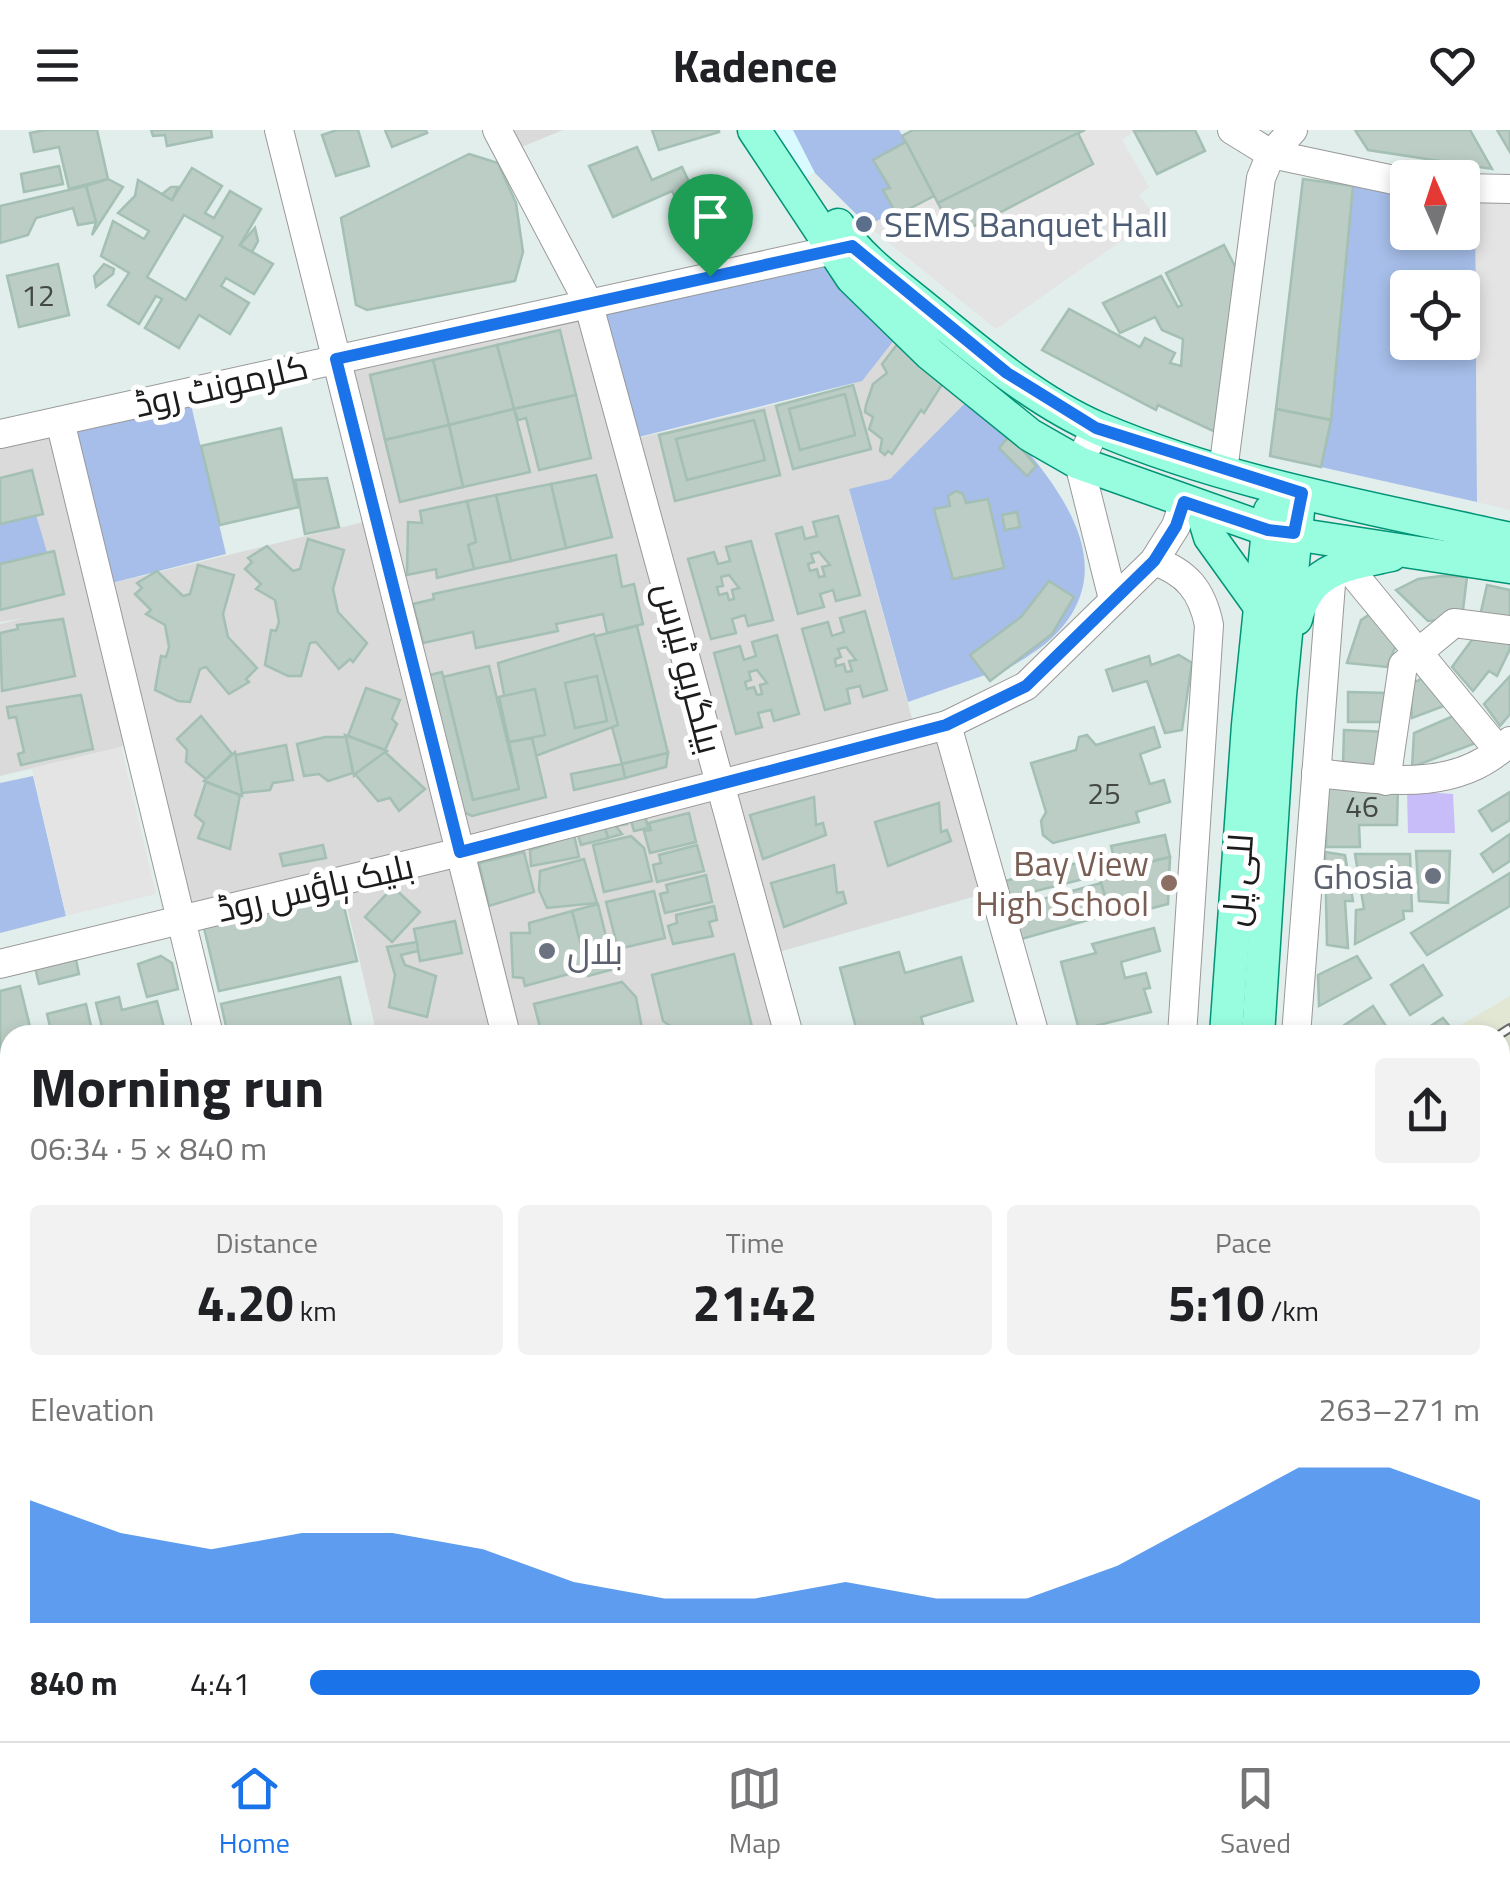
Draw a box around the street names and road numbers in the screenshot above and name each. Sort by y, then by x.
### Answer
street label: کلرمونٹ روڈ [129,339,313,431]
street label: بیلگریو ٹیرس [640,576,738,760]
street label: للی پل [1207,832,1267,928]
street label: بلیک ہاؤس روڈ [211,838,419,936]

